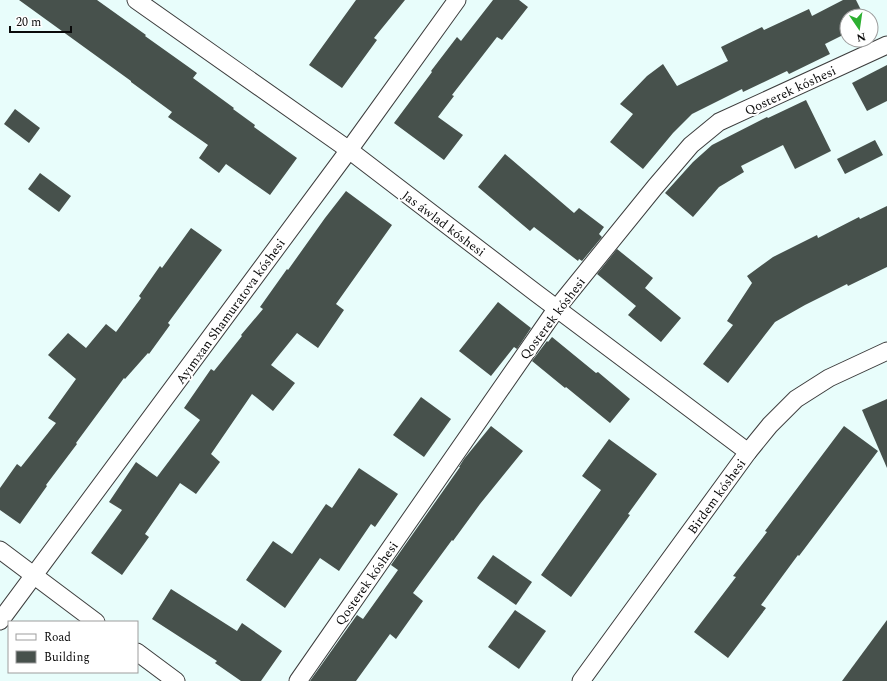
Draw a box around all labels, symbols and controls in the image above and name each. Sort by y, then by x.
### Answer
scale bar [10,8,71,34]
north arrow [839,8,879,48]
text: 20 m [16,13,41,32]
text: N [855,28,867,47]
street label: Qosterek kóshesi [741,61,840,121]
street label: Jas áwlad kóshesi [397,186,489,262]
street label: Ayımxan Shamuratova kóshesi [171,235,291,389]
street label: Qosterek kóshesi [515,273,591,364]
street label: Birdem kóshesi [683,455,751,538]
street label: Qosterek kóshesi [330,537,403,630]
legend [8,621,138,673]
text: Road [44,628,71,647]
text: Building [44,648,90,667]

